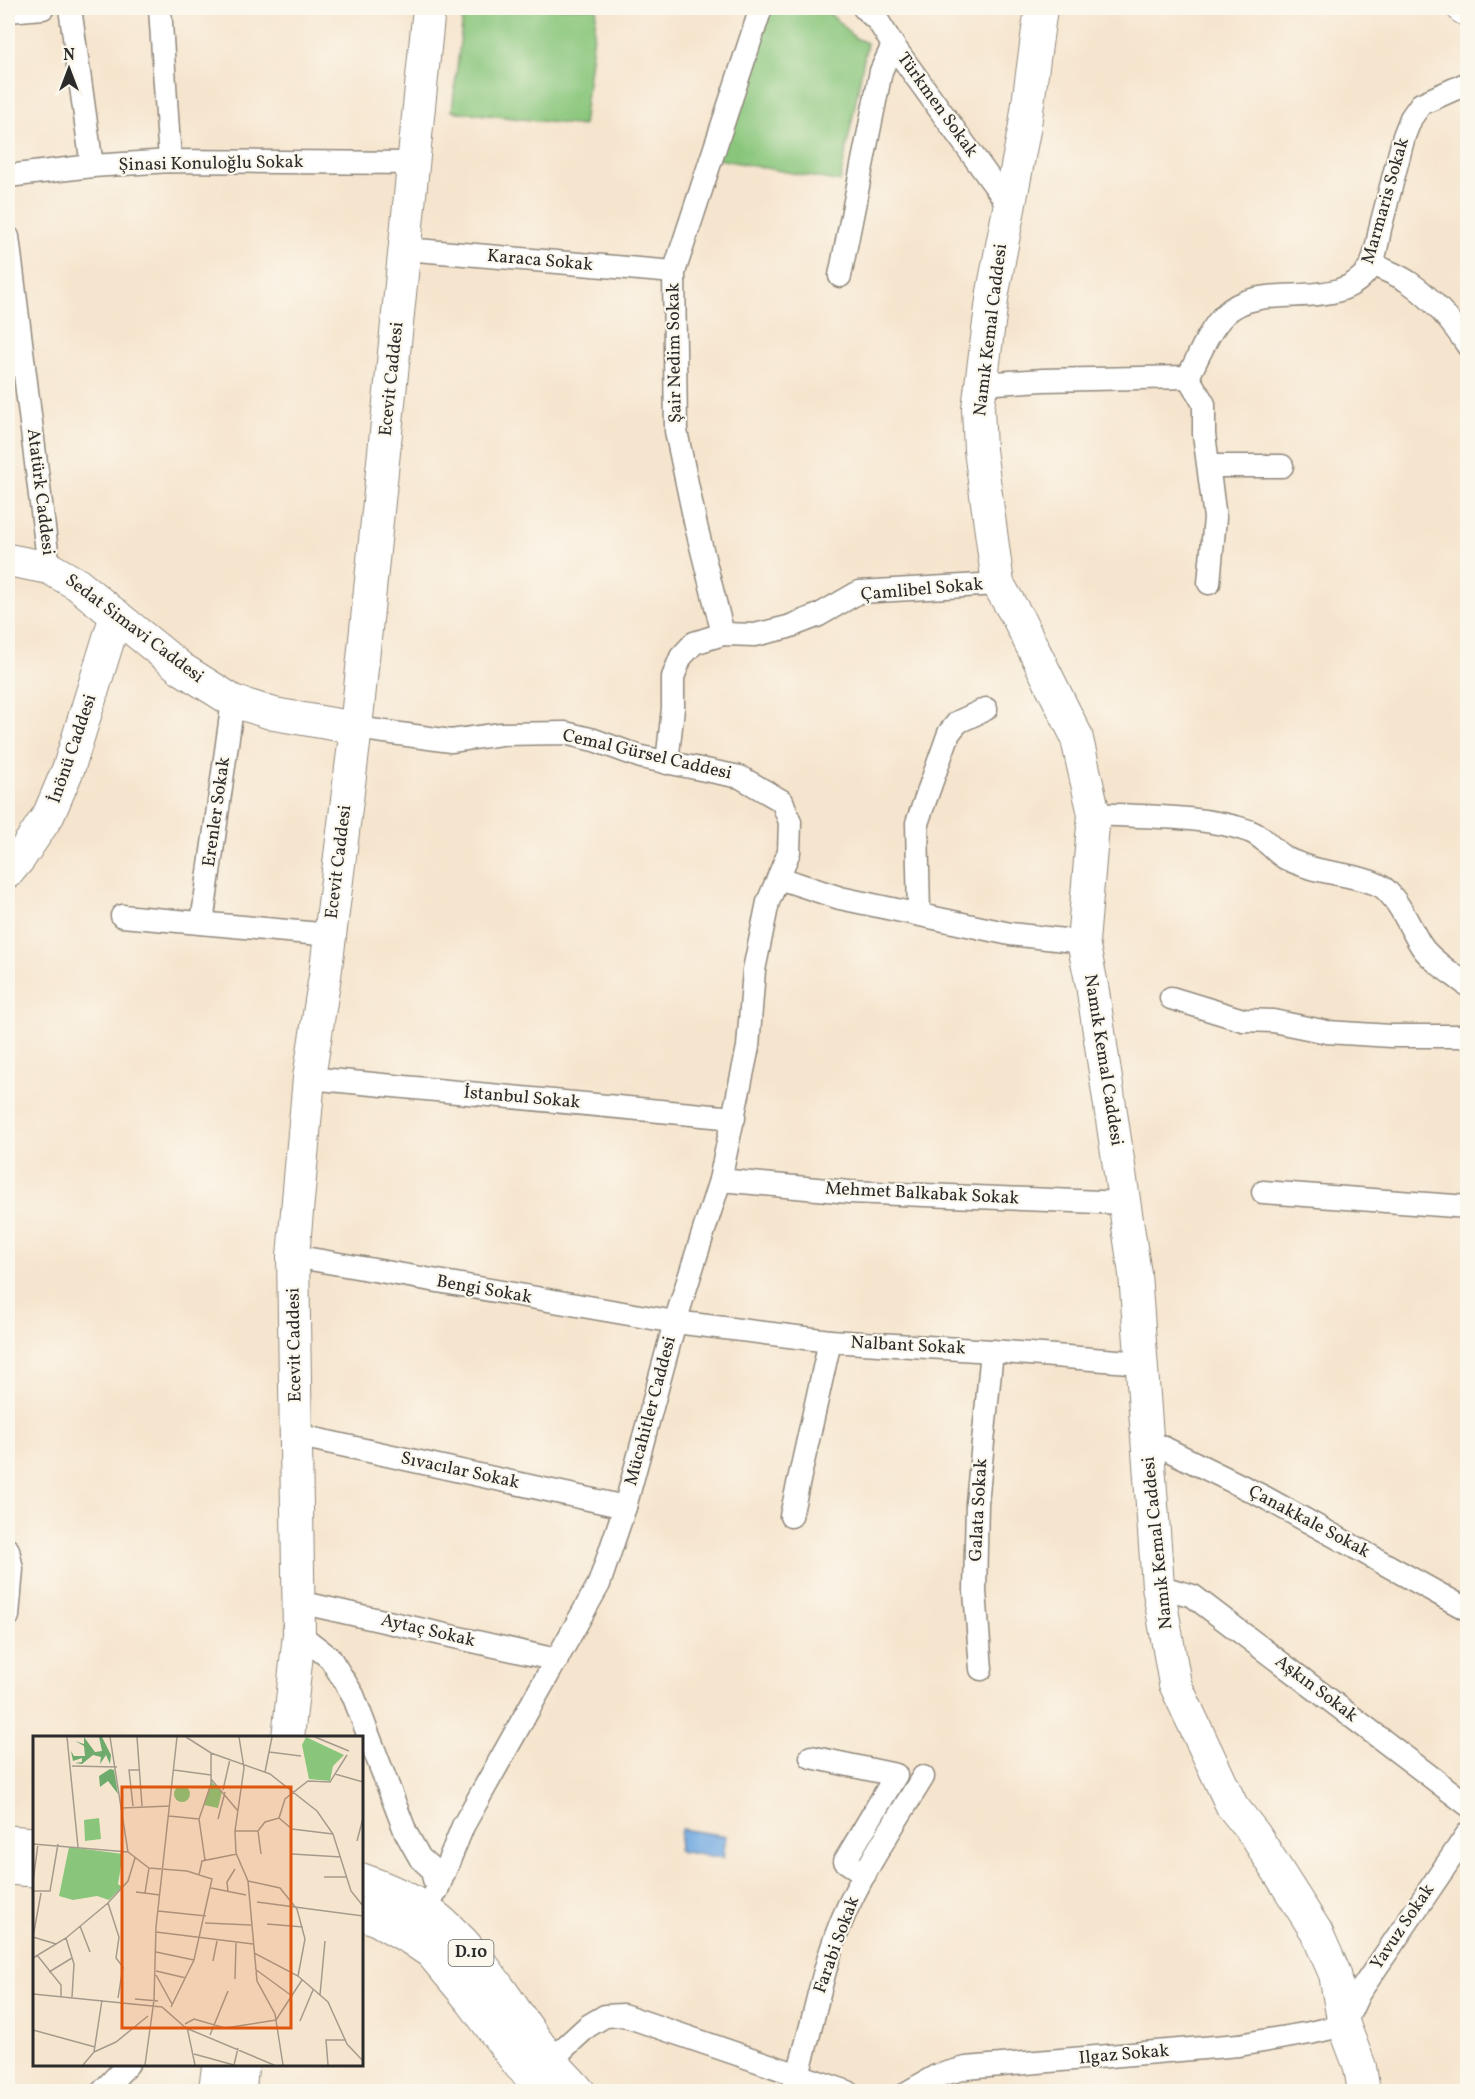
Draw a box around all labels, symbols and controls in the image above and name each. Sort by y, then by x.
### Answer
north arrow [39,39,99,99]
text: N [63,45,75,67]
street label: Türkmen Sokak [890,47,984,163]
street label: Marmaris Sokak [1356,135,1416,267]
street label: Şinasi Konuloğlu Sokak [118,150,304,178]
street label: Namık Kemal Caddesi [968,242,1014,418]
street label: Karaca Sokak [486,244,594,278]
street label: Şair Nedim Sokak [661,282,689,423]
street label: Ecevit Caddesi [374,321,410,437]
street label: Atatürk Caddesi [20,427,60,557]
street label: Sedat Simavi Caddesi [59,568,209,690]
street label: Çamlibel Sokak [860,572,984,608]
street label: İnönü Caddesi [43,691,103,807]
street label: Cemal Gürsel Caddesi [560,723,734,787]
street label: Erenler Sokak [197,755,237,869]
street label: Ecevit Caddesi [320,804,358,920]
street label: Namık Kemal Caddesi [1077,972,1129,1148]
street label: İstanbul Sokak [463,1080,582,1116]
street label: Mehmet Balkabak Sokak [824,1176,1020,1212]
street label: Bengi Sokak [434,1269,534,1311]
street label: Ecevit Caddesi [282,1287,308,1403]
street label: Nalbant Sokak [850,1331,966,1362]
street label: Mücahitler Caddesi [619,1334,683,1488]
street label: Sıvacılar Sokak [398,1446,522,1496]
street label: Namık Kemal Caddesi [1136,1455,1180,1631]
street label: Galata Sokak [964,1458,994,1562]
street label: Çanakkale Sokak [1244,1479,1374,1565]
street label: Aytaç Sokak [378,1608,478,1654]
street label: Aşkın Sokak [1269,1650,1363,1729]
inset map [33,1736,363,2066]
street label: Yavuz Sokak [1365,1879,1441,1975]
street label: Farabi Sokak [808,1893,866,1997]
road number: D.10 [448,1940,494,1966]
street label: Ilgaz Sokak [1078,2039,1170,2071]

